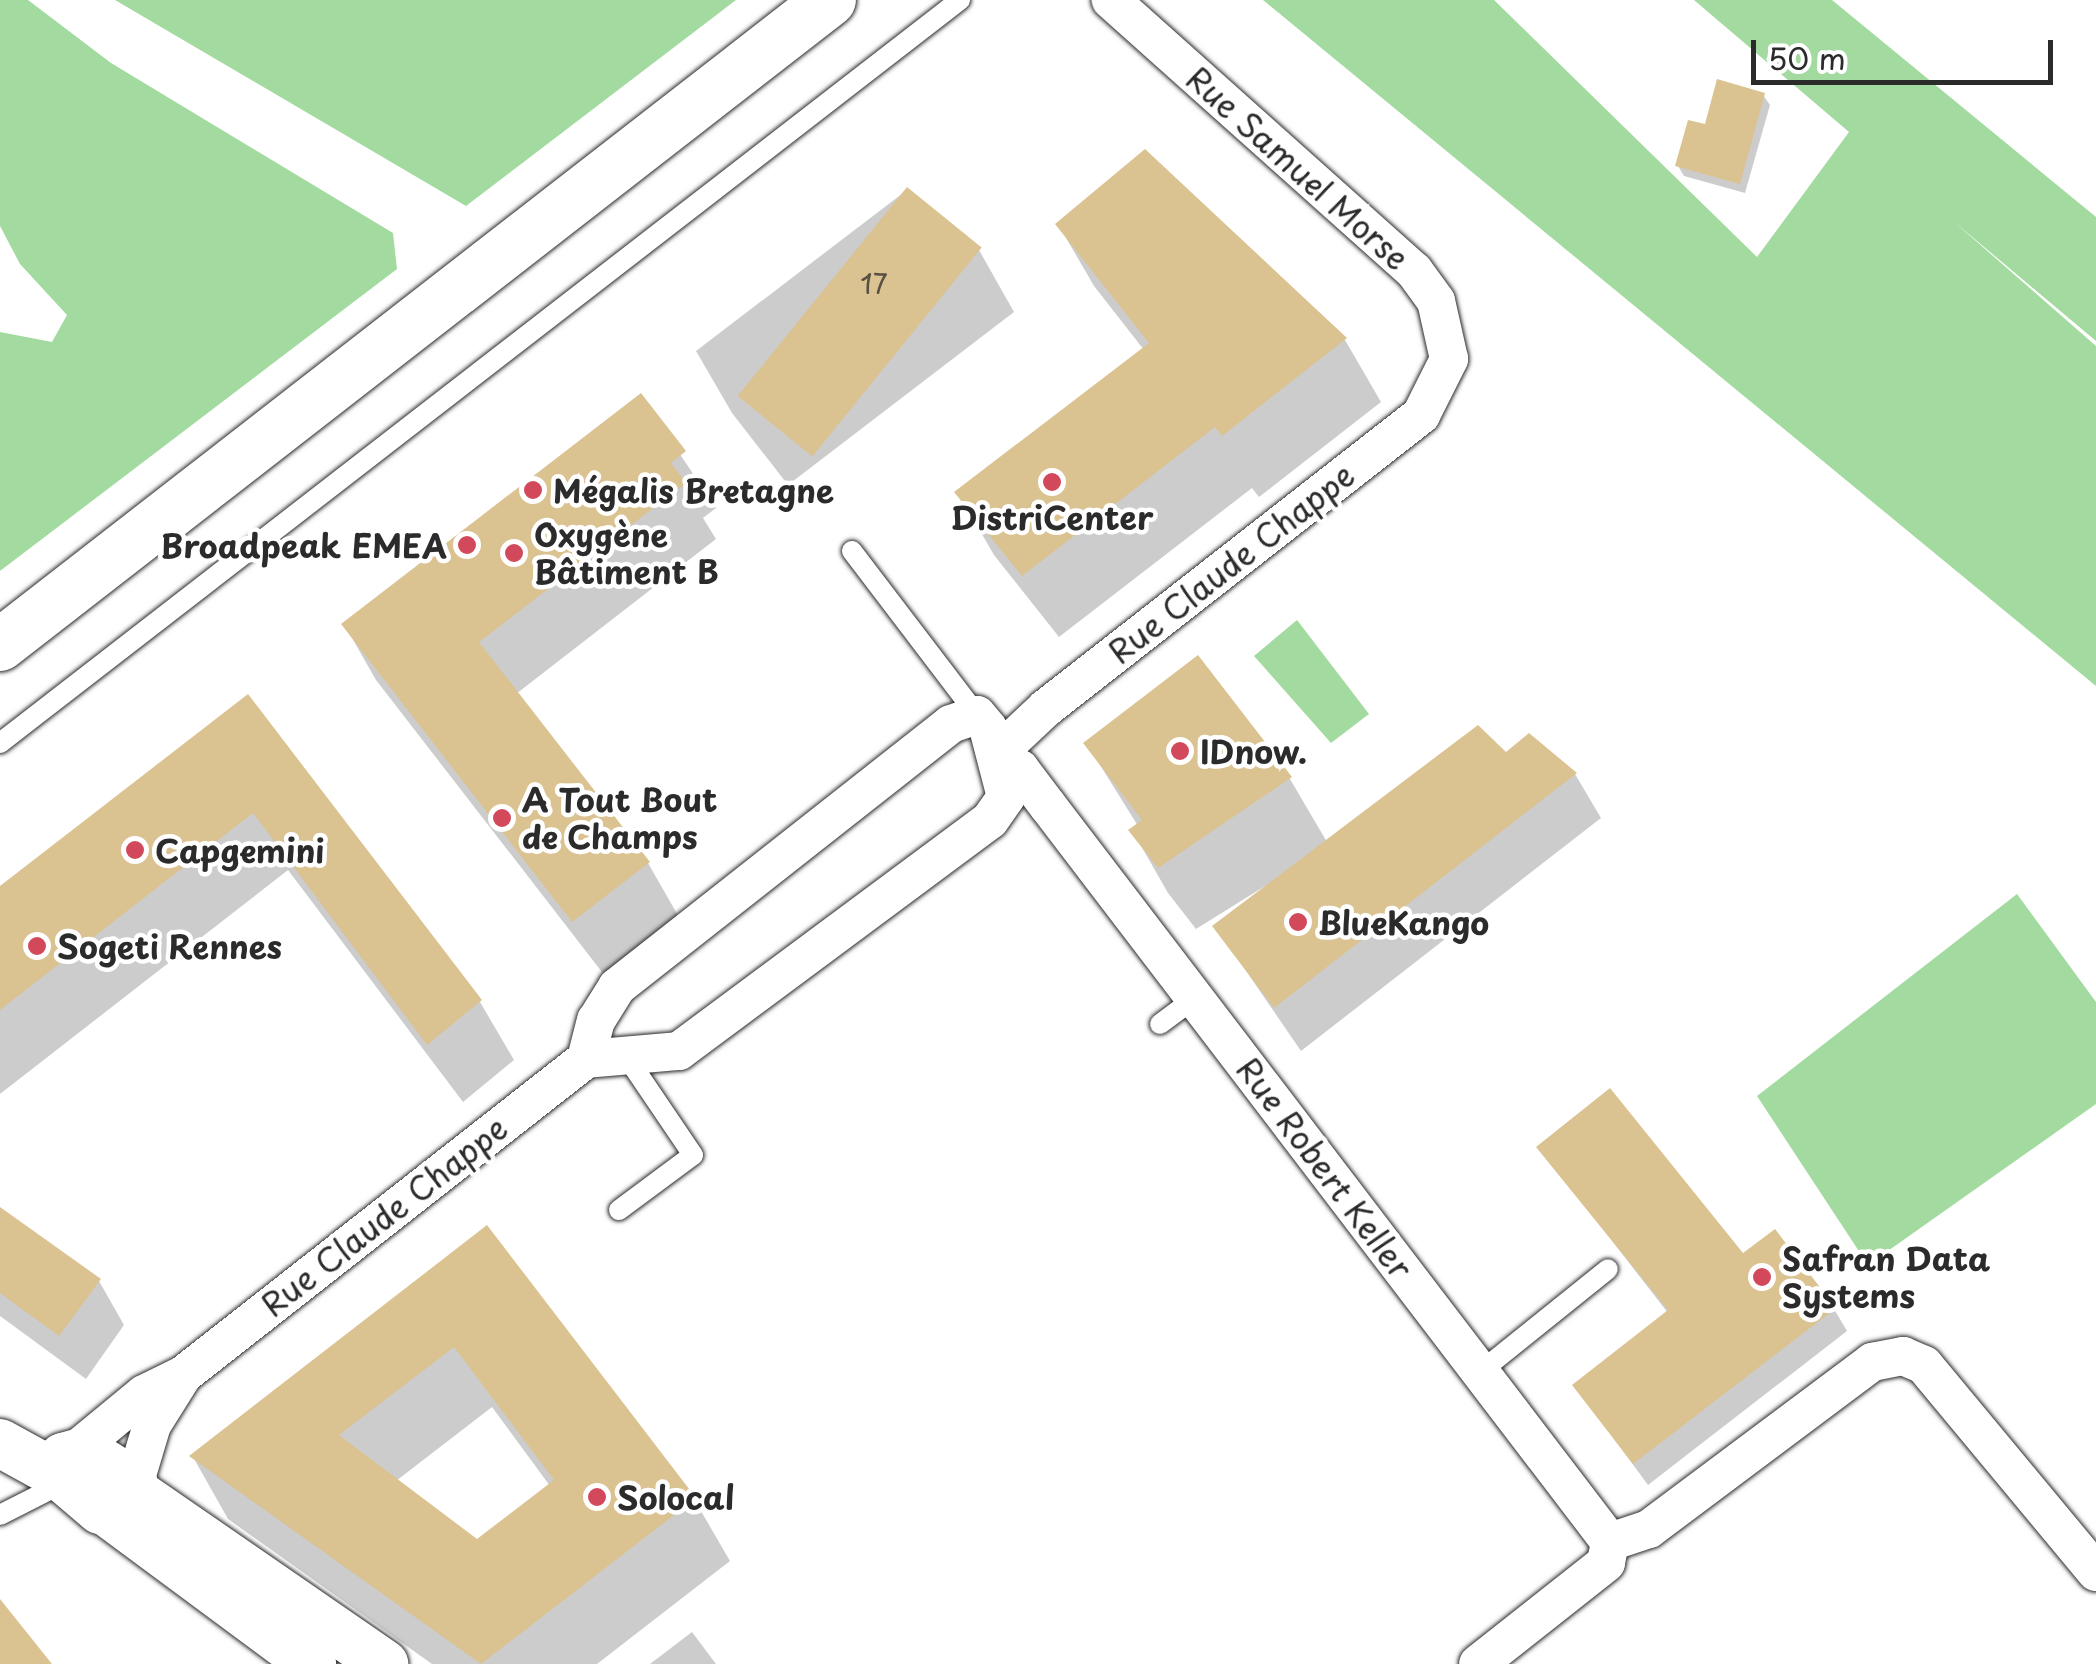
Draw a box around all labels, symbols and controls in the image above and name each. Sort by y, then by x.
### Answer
scale bar [1756,20,2058,82]
text: 50 m [1768,35,1846,80]
street label: Rue Samuel Morse [1178,57,1418,279]
house number: 17 [860,266,888,300]
street label: Rue Claude Chappe [1100,455,1362,671]
place label: Mégalis Bretagne [553,471,835,509]
marker: DistriCenter [1041,471,1063,493]
marker: Mégalis Bretagne [522,479,544,501]
place label: DistriCenter [951,498,1153,536]
place label: Oxygène Bâtiment B [534,516,719,591]
place label: Broadpeak EMEA [160,526,447,564]
marker: Broadpeak EMEA [456,534,478,556]
marker: Oxygène Bâtiment B [503,542,525,564]
place label: IDnow. [1200,732,1307,770]
marker: IDnow. [1169,740,1191,762]
place label: A Tout Bout de Champs [522,781,717,856]
marker: A Tout Bout de Champs [491,807,513,829]
place label: Capgemini [155,831,325,869]
marker: Capgemini [124,839,146,861]
place label: BlueKango [1318,903,1489,941]
marker: BlueKango [1287,911,1309,933]
place label: Sogeti Rennes [57,927,281,965]
marker: Sogeti Rennes [26,935,48,957]
street label: Rue Robert Keller [1228,1049,1422,1287]
street label: Rue Claude Chappe [253,1108,515,1324]
place label: Safran Data Systems [1782,1240,1990,1315]
marker: Safran Data Systems [1751,1266,1773,1288]
place label: Solocal [617,1478,735,1516]
marker: Solocal [586,1486,608,1508]

